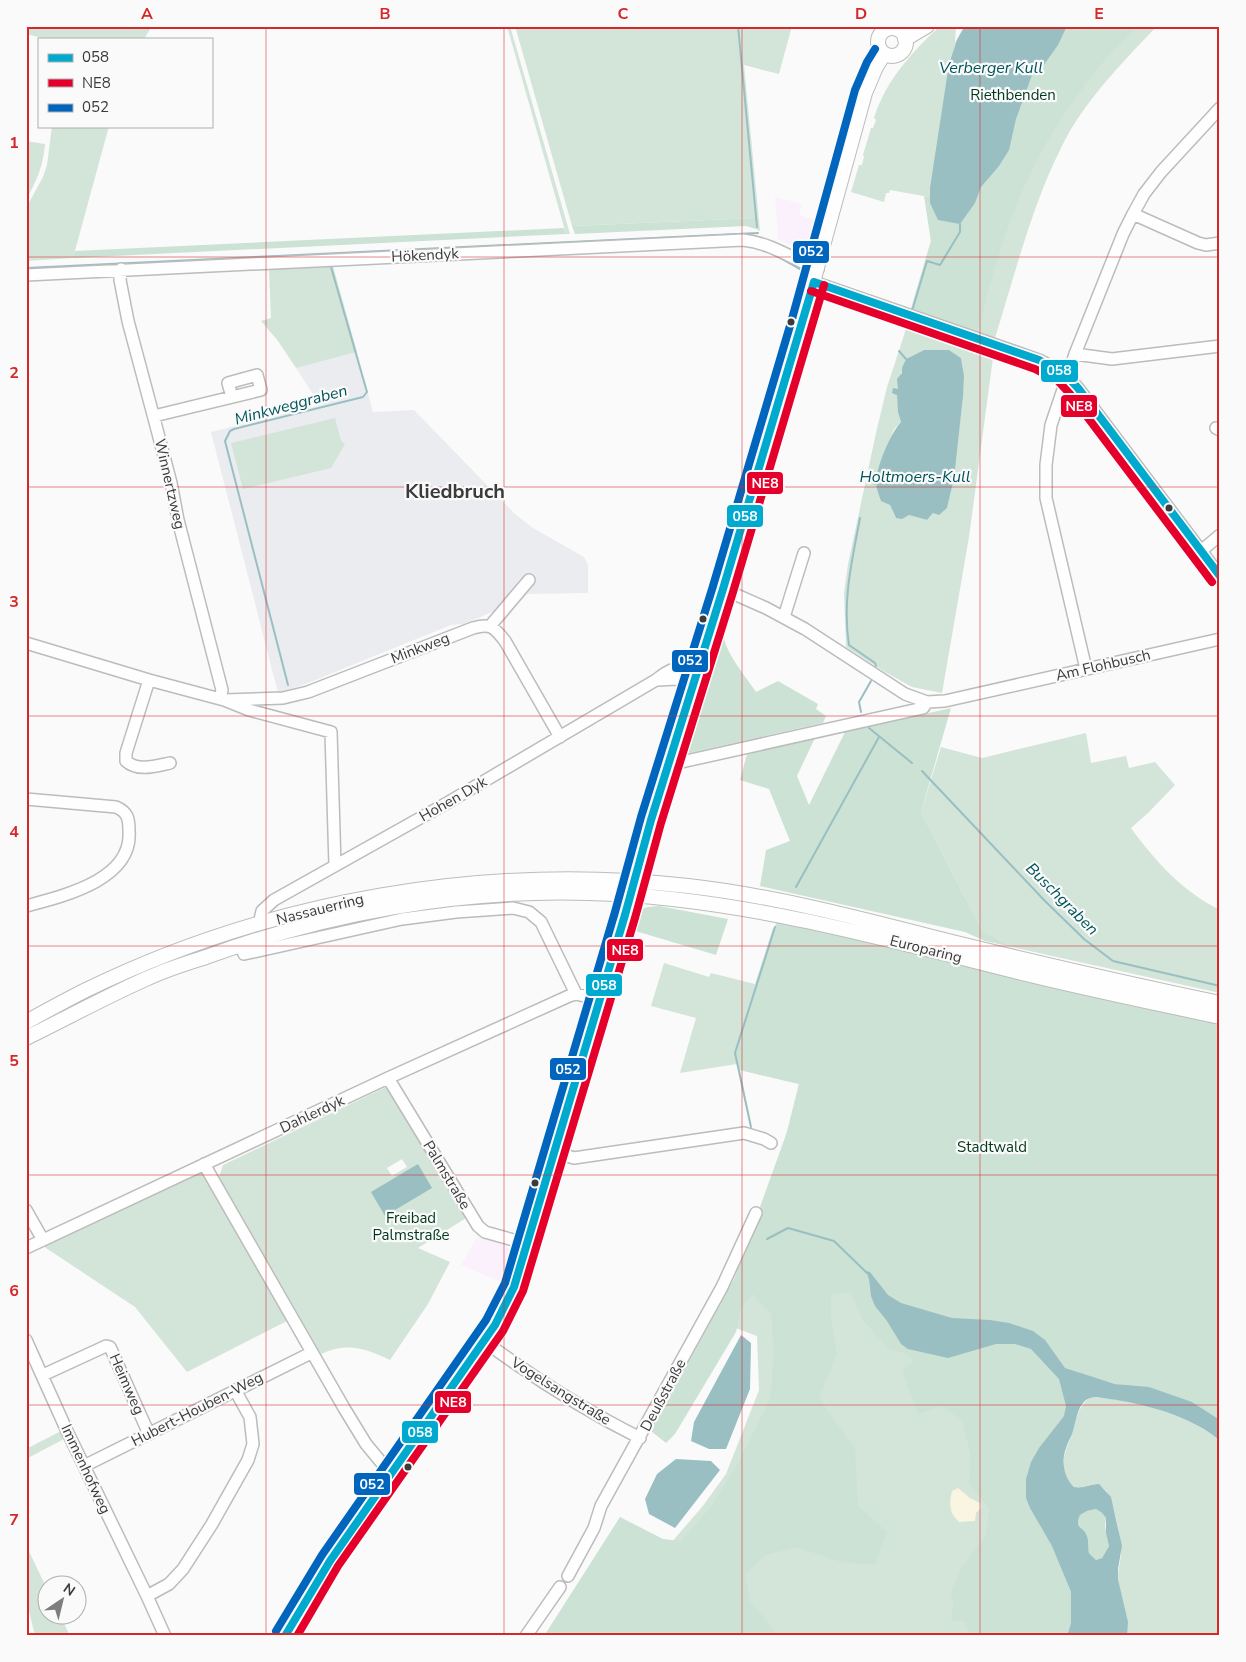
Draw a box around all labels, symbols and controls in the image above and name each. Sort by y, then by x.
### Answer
text: A [141,3,153,25]
text: B [379,3,391,25]
text: C [618,3,629,25]
text: D [855,3,867,25]
text: E [1094,3,1104,25]
legend [38,38,212,128]
text: 058 [82,47,109,67]
water label: Verberger Kull [939,57,1043,79]
text: NE8 [82,73,111,93]
park label: Riethbenden [970,85,1056,105]
text: 052 [82,97,109,117]
text: 1 [9,132,19,154]
line badge: 052 [792,240,830,264]
text: 052 [798,242,824,261]
street label: Hökendyk [391,243,460,267]
unlabelled marker [786,317,796,327]
line badge: 058 [1040,359,1079,383]
text: 058 [1046,361,1072,380]
text: 2 [9,362,19,384]
water label: Minkweggraben [232,379,350,431]
line badge: NE8 [1060,394,1098,418]
text: NE8 [1065,397,1093,416]
street label: Winnertzweg [150,437,190,531]
water label: Holtmoers-Kull [860,466,971,488]
line badge: NE8 [746,471,784,495]
text: NE8 [751,474,779,493]
district label: Kliedbruch [405,478,505,505]
unlabelled marker [1164,503,1174,513]
line badge: 058 [726,504,764,528]
text: 058 [732,507,758,526]
text: 3 [9,591,19,613]
unlabelled marker [698,614,708,624]
street label: Minkweg [388,628,452,668]
street label: Am Flohbusch [1054,644,1152,686]
line badge: 052 [671,649,709,673]
text: 052 [677,651,703,670]
street label: Hohen Dyk [416,771,491,826]
text: 4 [9,821,19,843]
water label: Buschgraben [1021,858,1103,940]
street label: Nassauerring [274,888,366,930]
street label: Europaring [888,930,964,968]
line badge: NE8 [606,938,644,962]
text: NE8 [611,941,639,960]
line badge: 058 [585,973,623,997]
text: 058 [591,976,617,995]
text: 5 [9,1050,19,1072]
line badge: 052 [549,1057,587,1081]
text: 052 [555,1060,581,1079]
street label: Dahlerdyk [276,1090,348,1138]
street label: Palmstraße [419,1137,475,1213]
park label: Stadtwald [957,1137,1027,1157]
unlabelled marker [530,1178,540,1188]
park label: Freibad Palmstraße [372,1208,450,1245]
text: 6 [9,1280,19,1302]
street label: Heimweg [105,1350,149,1418]
street label: Vogelsangstraße [506,1352,615,1430]
street label: Deußstraße [636,1355,690,1435]
street label: Hubert-Houben-Weg [128,1367,266,1451]
line badge: NE8 [434,1390,472,1414]
text: NE8 [439,1393,467,1412]
line badge: 058 [401,1420,439,1444]
street label: Immenhofweg [56,1421,116,1517]
text: 058 [407,1423,433,1442]
unlabelled marker [403,1462,413,1472]
line badge: 052 [353,1472,391,1496]
text: 052 [359,1475,385,1494]
text: 7 [9,1509,19,1531]
north arrow [38,1574,88,1624]
text: N [59,1579,79,1601]

